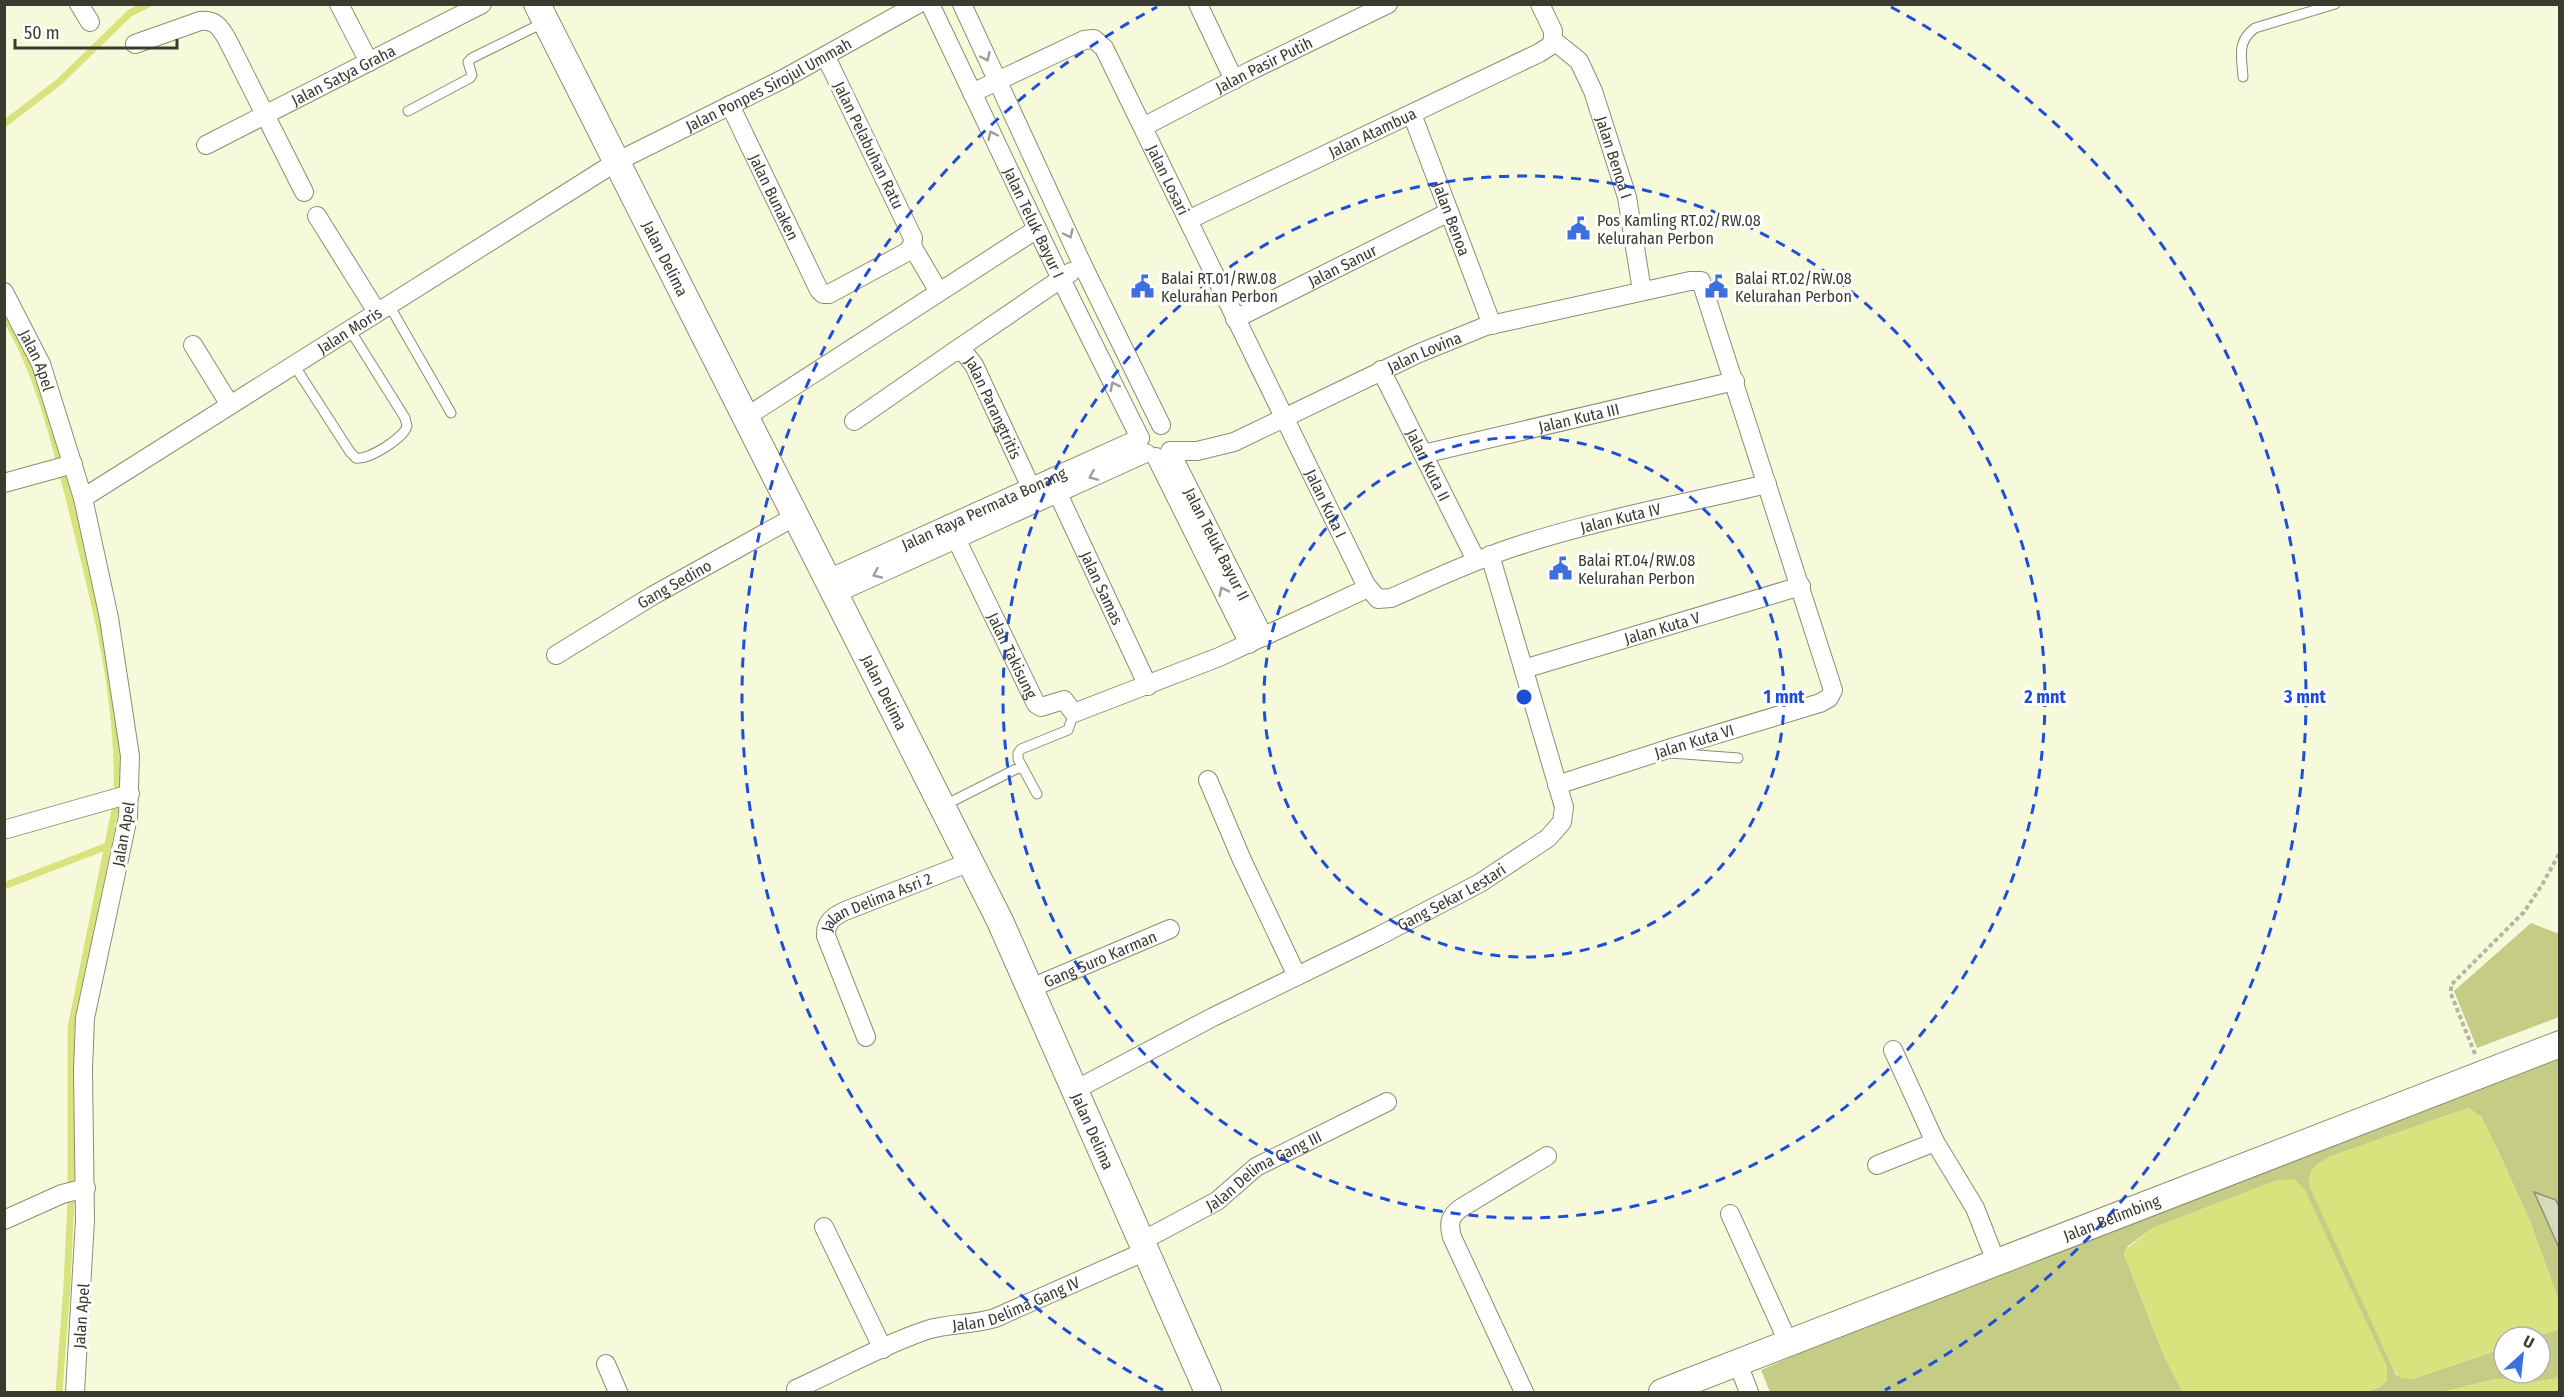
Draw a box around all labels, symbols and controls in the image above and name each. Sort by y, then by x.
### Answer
scale bar [15,12,177,50]
text: 50 m [24,22,60,44]
street label: Jalan Pasir Putih [1212,33,1316,97]
street label: Jalan Ponpes Sirojul Ummah [683,34,855,136]
street label: Jalan Satya Graha [288,41,399,110]
one-way arrow [979,51,991,62]
street label: Jalan Pelabuhan Ratu [829,78,908,212]
street label: Jalan Atambua [1326,104,1419,162]
street label: Jalan Benoa I [1592,114,1636,201]
one-way arrow [988,131,1000,142]
street label: Jalan Losari [1143,142,1193,218]
street label: Jalan Bunaken [745,151,803,243]
street label: Jalan Teluk Bayur I [999,164,1068,281]
street label: Jalan Benoa [1429,179,1474,259]
place label: Pos Kamling RT.02/RW.08 Kelurahan Perbon [1597,211,1761,248]
public building icon: Pos Kamling RT.02/RW.08 Kelurahan Perbon [1566,216,1592,242]
street label: Jalan Delima [638,218,692,300]
one-way arrow [1061,228,1073,239]
street label: Jalan Sanur [1305,240,1380,291]
place label: Balai RT.01/RW.08 Kelurahan Perbon [1161,269,1278,306]
place label: Balai RT.02/RW.08 Kelurahan Perbon [1735,269,1852,306]
public building icon: Balai RT.01/RW.08 Kelurahan Perbon [1130,274,1156,300]
public building icon: Balai RT.02/RW.08 Kelurahan Perbon [1704,274,1730,300]
street label: Jalan Moris [314,303,386,358]
street label: Jalan Apel [15,326,58,393]
street label: Jalan Lovina [1384,328,1464,377]
street label: Jalan Parangtritis [961,352,1025,462]
one-way arrow [1110,381,1122,392]
street label: Jalan Kuta III [1537,399,1621,437]
street label: Jalan Kuta II [1402,426,1454,504]
street label: Jalan Raya Permata Bonang [899,463,1070,554]
street label: Jalan Kuta I [1301,466,1350,541]
one-way arrow [1088,469,1099,481]
street label: Jalan Teluk Bayur II [1180,485,1253,604]
street label: Jalan Kuta IV [1578,499,1663,537]
street label: Jalan Samas [1076,548,1127,628]
place label: Balai RT.04/RW.08 Kelurahan Perbon [1578,551,1695,588]
street label: Gang Sedino [634,556,715,613]
public building icon: Balai RT.04/RW.08 Kelurahan Perbon [1547,556,1573,582]
one-way arrow [872,567,883,579]
one-way arrow [1218,587,1230,598]
street label: Jalan Kuta V [1622,608,1703,648]
street label: Jalan Takisung [983,609,1041,702]
street label: Jalan Delima [857,652,911,733]
text: 1 mnt [1764,686,1805,708]
text: 2 mnt [2023,686,2066,708]
text: 3 mnt [2283,686,2327,708]
centre of rings [1514,687,1534,707]
street label: Jalan Kuta VI [1652,720,1736,763]
street label: Jalan Apel [108,800,139,868]
street label: Gang Sekar Lestari [1394,860,1509,935]
street label: Jalan Delima Asri 2 [817,869,934,933]
street label: Gang Suro Karman [1041,927,1160,991]
street label: Jalan Delima [1067,1090,1118,1173]
street label: Jalan Delima Gang III [1203,1127,1325,1215]
street label: Jalan Belimbing [2061,1191,2163,1246]
street label: Jalan Delima Gang IV [951,1272,1083,1335]
street label: Jalan Apel [70,1283,93,1349]
north arrow [2492,1325,2552,1385]
text: U [2520,1331,2537,1353]

